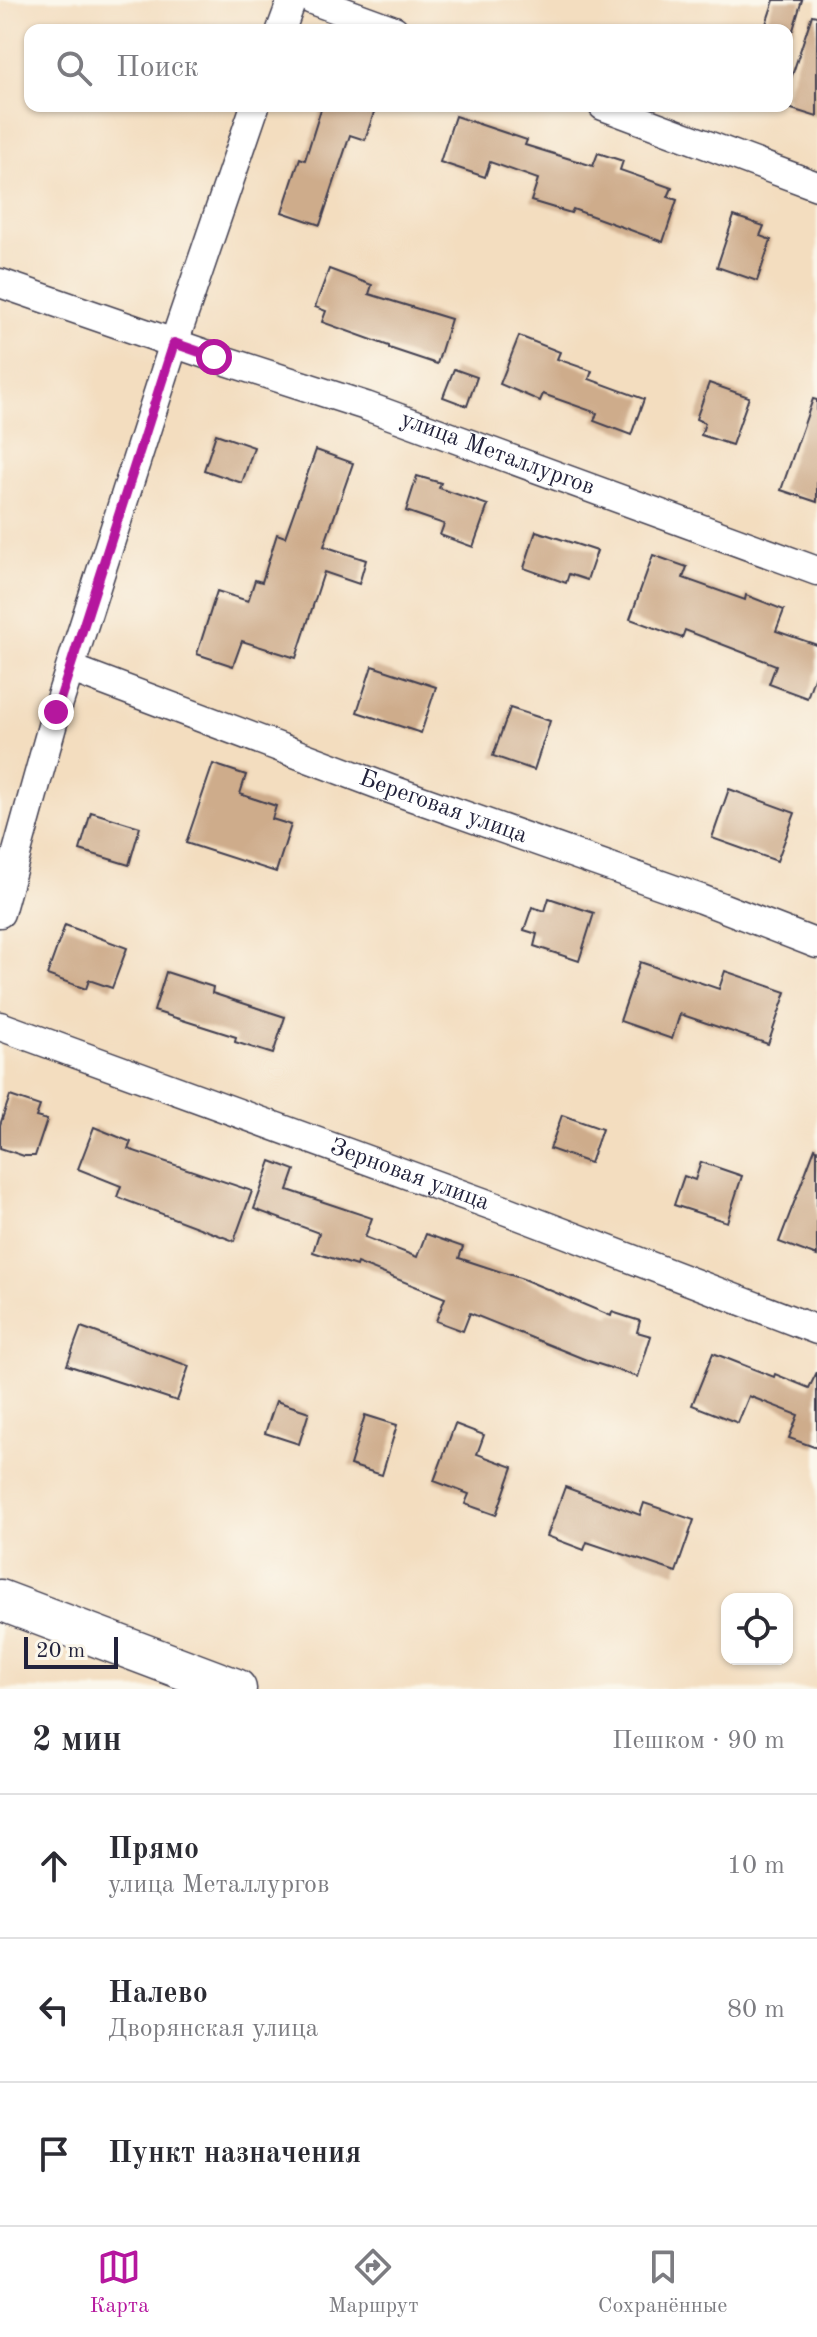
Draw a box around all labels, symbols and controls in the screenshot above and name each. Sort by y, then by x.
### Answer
search box [24,24,793,112]
icon: search [52,46,96,90]
text: Поиск [116,53,199,83]
route start [196,339,232,375]
street label: улица Металлургов [397,408,598,500]
route end [38,694,74,730]
street label: Береговая улица [356,766,530,849]
street label: Зерновая улица [327,1135,493,1215]
map controls [721,1593,793,1665]
button: locate [721,1593,793,1665]
scale bar [24,1633,118,1669]
text: 20 m [36,1640,85,1662]
text: 2 мин [32,1724,122,1758]
text: Пешком · 90 m [612,1728,785,1754]
text: Прямо [108,1835,199,1865]
icon: ahead [32,1844,76,1888]
text: 10 m [727,1853,785,1879]
text: улица Металлургов [108,1872,329,1898]
text: Налево [108,1979,208,2009]
icon: left [32,1988,76,2032]
text: 80 m [727,1997,785,2023]
text: Дворянская улица [108,2016,318,2042]
icon: arrive [32,2132,76,2176]
text: Пункт назначения [108,2139,361,2169]
tab: Карта [90,2245,149,2320]
tab: Маршрут [328,2245,419,2320]
tab: Сохранённые [598,2245,727,2320]

